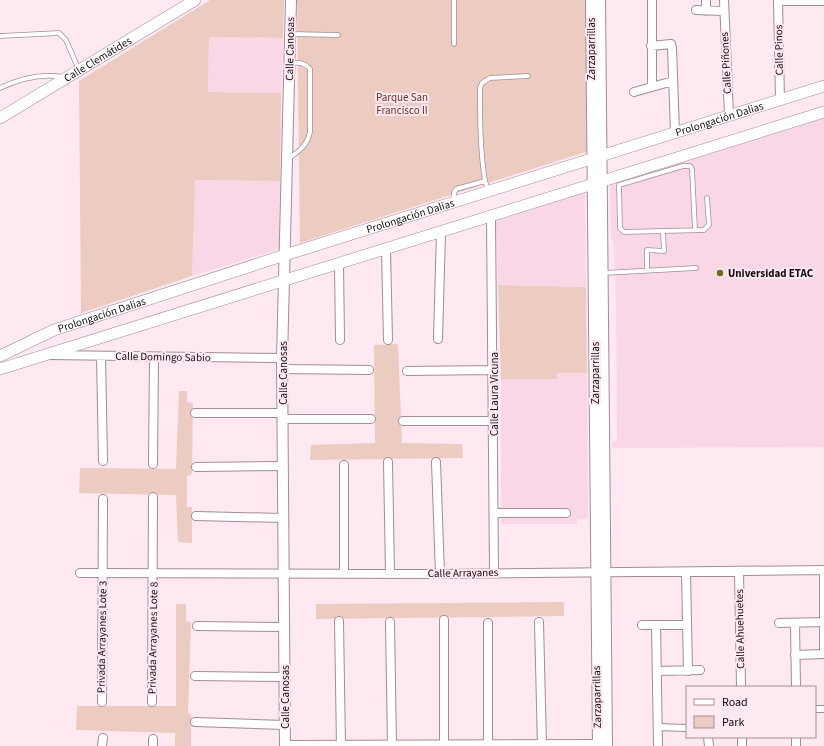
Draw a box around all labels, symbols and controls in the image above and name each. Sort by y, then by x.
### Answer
street label: Calle Canosas [282,17,298,81]
street label: Zarzaparrillas [584,17,599,80]
street label: Calle Pinos [771,24,787,75]
street label: Calle Piñones [717,31,735,94]
street label: Calle Clemátides [61,32,135,85]
park label: Parque San Francisco II [376,90,428,118]
street label: Prolongación Dalias [673,98,766,140]
street label: Prolongación Dalias [364,195,457,237]
place label: Universidad ETAC [728,266,814,281]
marker: Universidad ETAC [715,268,725,278]
street label: Prolongación Dalias [56,293,148,336]
street label: Calle Canosas [276,341,291,405]
street label: Zarzaparrillas [588,341,603,404]
street label: Calle Domingo Sabio [115,349,211,365]
street label: Calle Laura Vicuna [487,352,502,436]
street label: Calle Arrayanes [428,565,499,581]
street label: Privada Arrayanes Lote 3 [94,581,110,693]
street label: Privada Arrayanes Lote 8 [145,581,161,694]
street label: Calle Ahuehuetes [732,589,748,669]
street label: Calle Canosas [278,665,293,729]
street label: Zarzaparrillas [589,665,605,728]
legend [686,686,816,738]
text: Road [722,694,748,711]
text: Park [722,714,744,731]

